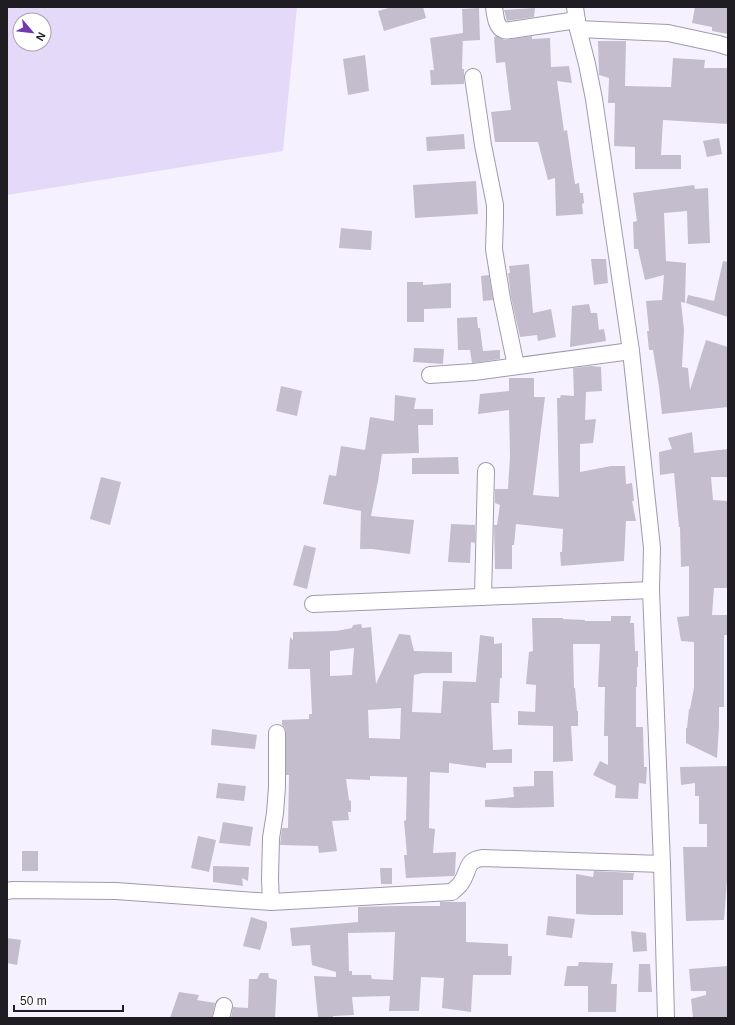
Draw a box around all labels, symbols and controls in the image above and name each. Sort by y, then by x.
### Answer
north arrow [12,12,52,52]
text: N [34,30,48,43]
scale bar [14,987,123,1013]
text: 50 m [20,994,47,1008]

